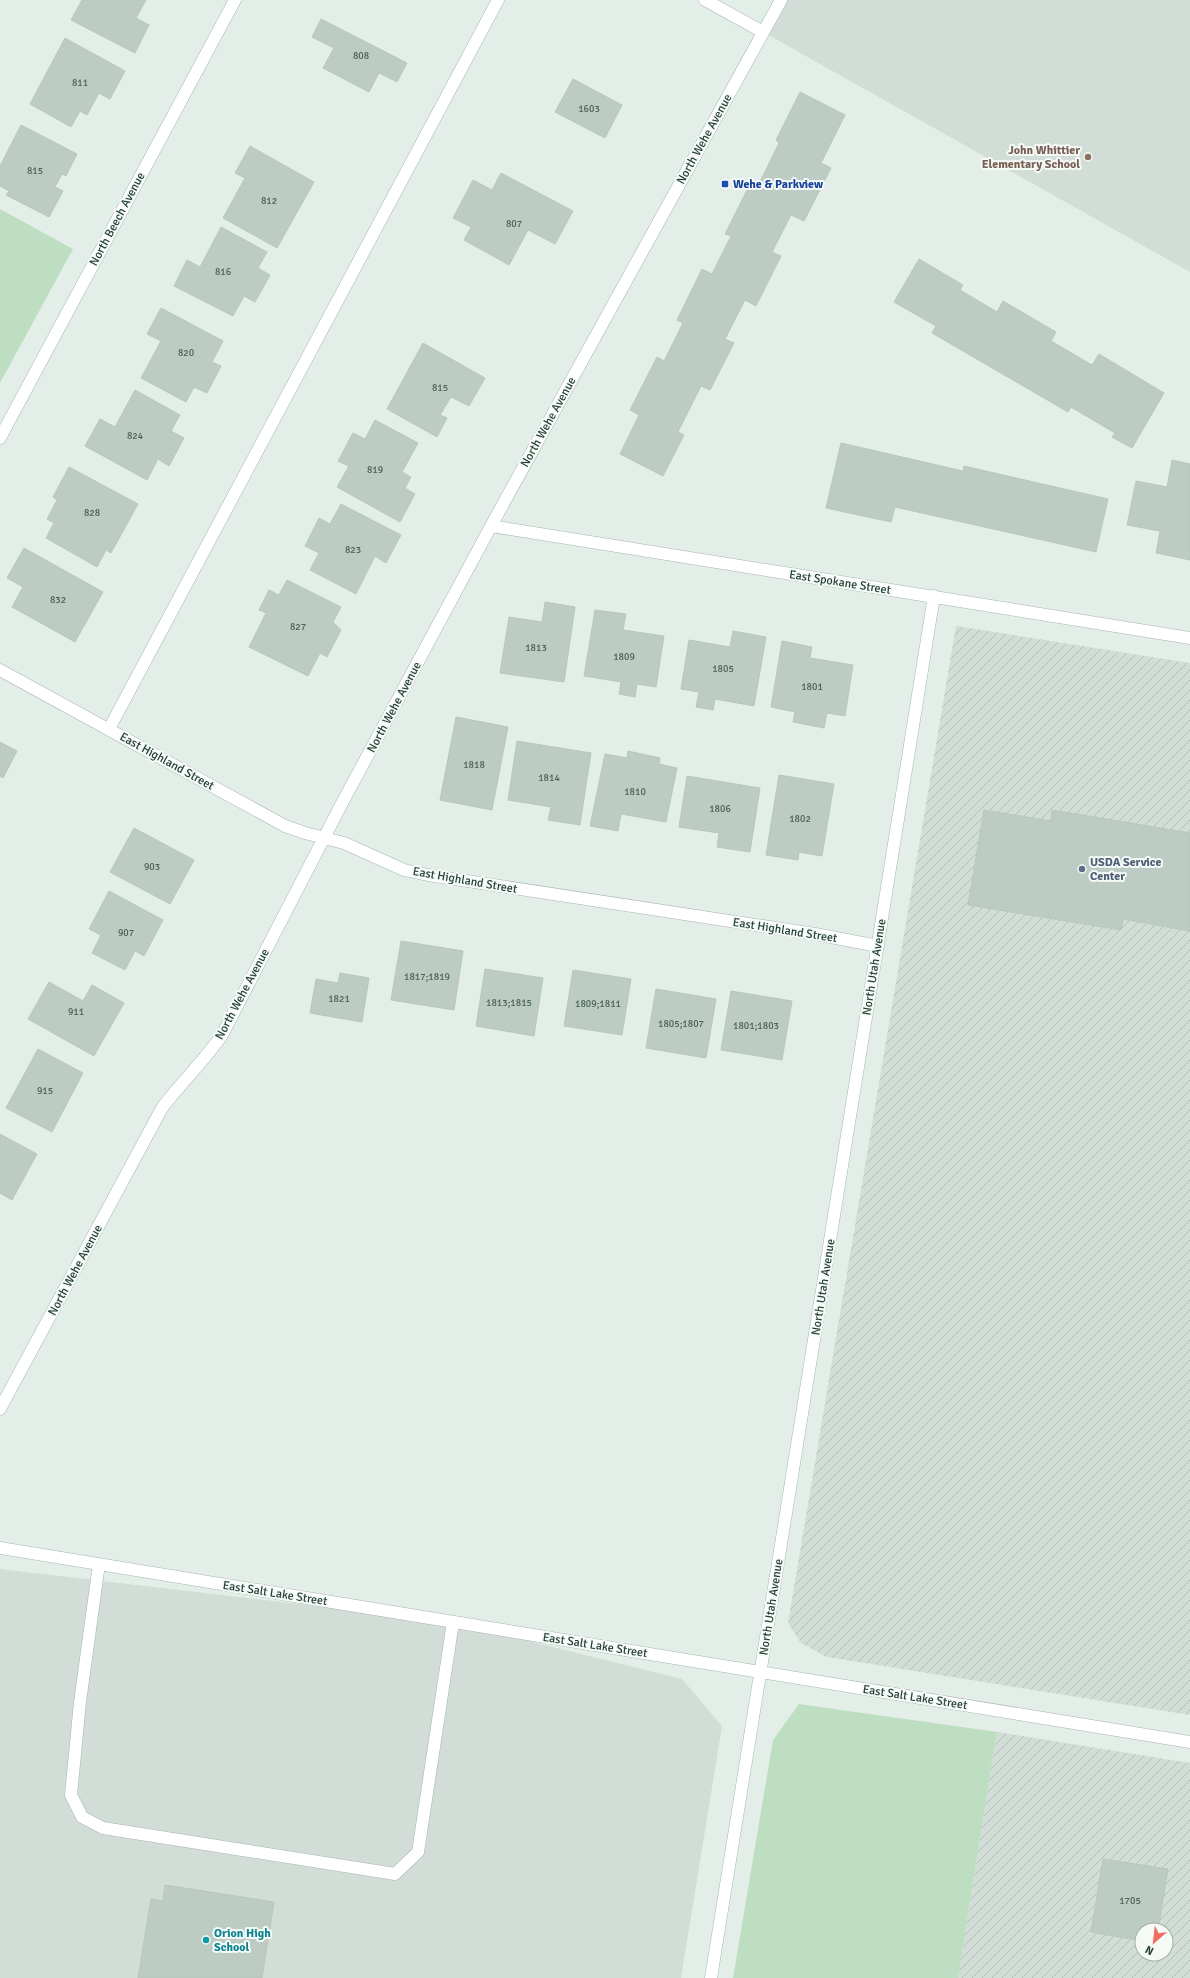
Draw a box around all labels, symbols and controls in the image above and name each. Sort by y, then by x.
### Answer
house number: 808 [353,50,369,62]
house number: 811 [72,77,88,89]
street label: North Wehe Avenue [673,91,735,187]
house number: 1603 [578,103,600,115]
place label: John Whittier Elementary School [982,143,1080,172]
marker: John Whittier Elementary School [1083,152,1093,162]
house number: 815 [27,165,43,177]
street label: North Beech Avenue [86,170,148,269]
place label: Wehe & Parkview [733,177,824,192]
marker: Wehe & Parkview [720,179,730,189]
house number: 812 [261,195,277,207]
house number: 807 [506,218,522,230]
house number: 816 [215,266,231,278]
house number: 820 [178,347,194,359]
street label: North Wehe Avenue [517,374,579,470]
house number: 815 [432,382,448,394]
house number: 824 [127,430,144,442]
house number: 819 [367,464,383,476]
house number: 828 [84,507,100,519]
house number: 823 [345,544,361,556]
street label: East Spokane Street [788,567,892,598]
house number: 832 [50,594,66,606]
house number: 827 [290,621,306,633]
house number: 1813 [525,642,547,654]
house number: 1809 [613,651,635,663]
street label: North Wehe Avenue [364,659,425,755]
house number: 1805 [712,663,734,675]
house number: 1801 [801,681,823,693]
street label: East Highland Street [117,729,217,794]
house number: 1818 [463,759,485,771]
house number: 1814 [538,772,560,784]
house number: 1810 [624,786,646,798]
house number: 1806 [709,803,731,815]
house number: 1802 [789,813,811,825]
place label: USDA Service Center [1090,855,1161,884]
house number: 903 [144,861,160,873]
street label: East Highland Street [412,864,518,897]
marker: USDA Service Center [1077,864,1087,874]
street label: East Highland Street [732,915,838,946]
street label: North Utah Avenue [859,918,890,1016]
house number: 907 [118,927,134,939]
street label: North Wehe Avenue [212,946,273,1042]
house number: 1817;1819 [404,971,450,983]
house number: 1821 [328,993,350,1005]
house number: 1813;1815 [486,997,532,1009]
house number: 1809;1811 [575,998,621,1010]
house number: 911 [68,1006,84,1018]
house number: 1805;1807 [658,1018,704,1030]
house number: 1801;1803 [733,1020,779,1032]
house number: 915 [37,1085,53,1097]
street label: North Wehe Avenue [45,1222,106,1318]
street label: North Utah Avenue [808,1238,839,1336]
street label: North Utah Avenue [756,1558,787,1656]
street label: East Salt Lake Street [222,1578,328,1609]
street label: East Salt Lake Street [542,1630,648,1661]
street label: East Salt Lake Street [862,1682,968,1713]
house number: 1705 [1119,1895,1141,1907]
north arrow [1134,1922,1174,1962]
place label: Orion High School [214,1926,271,1955]
marker: Orion High School [201,1935,211,1945]
text: N [1143,1943,1156,1958]

